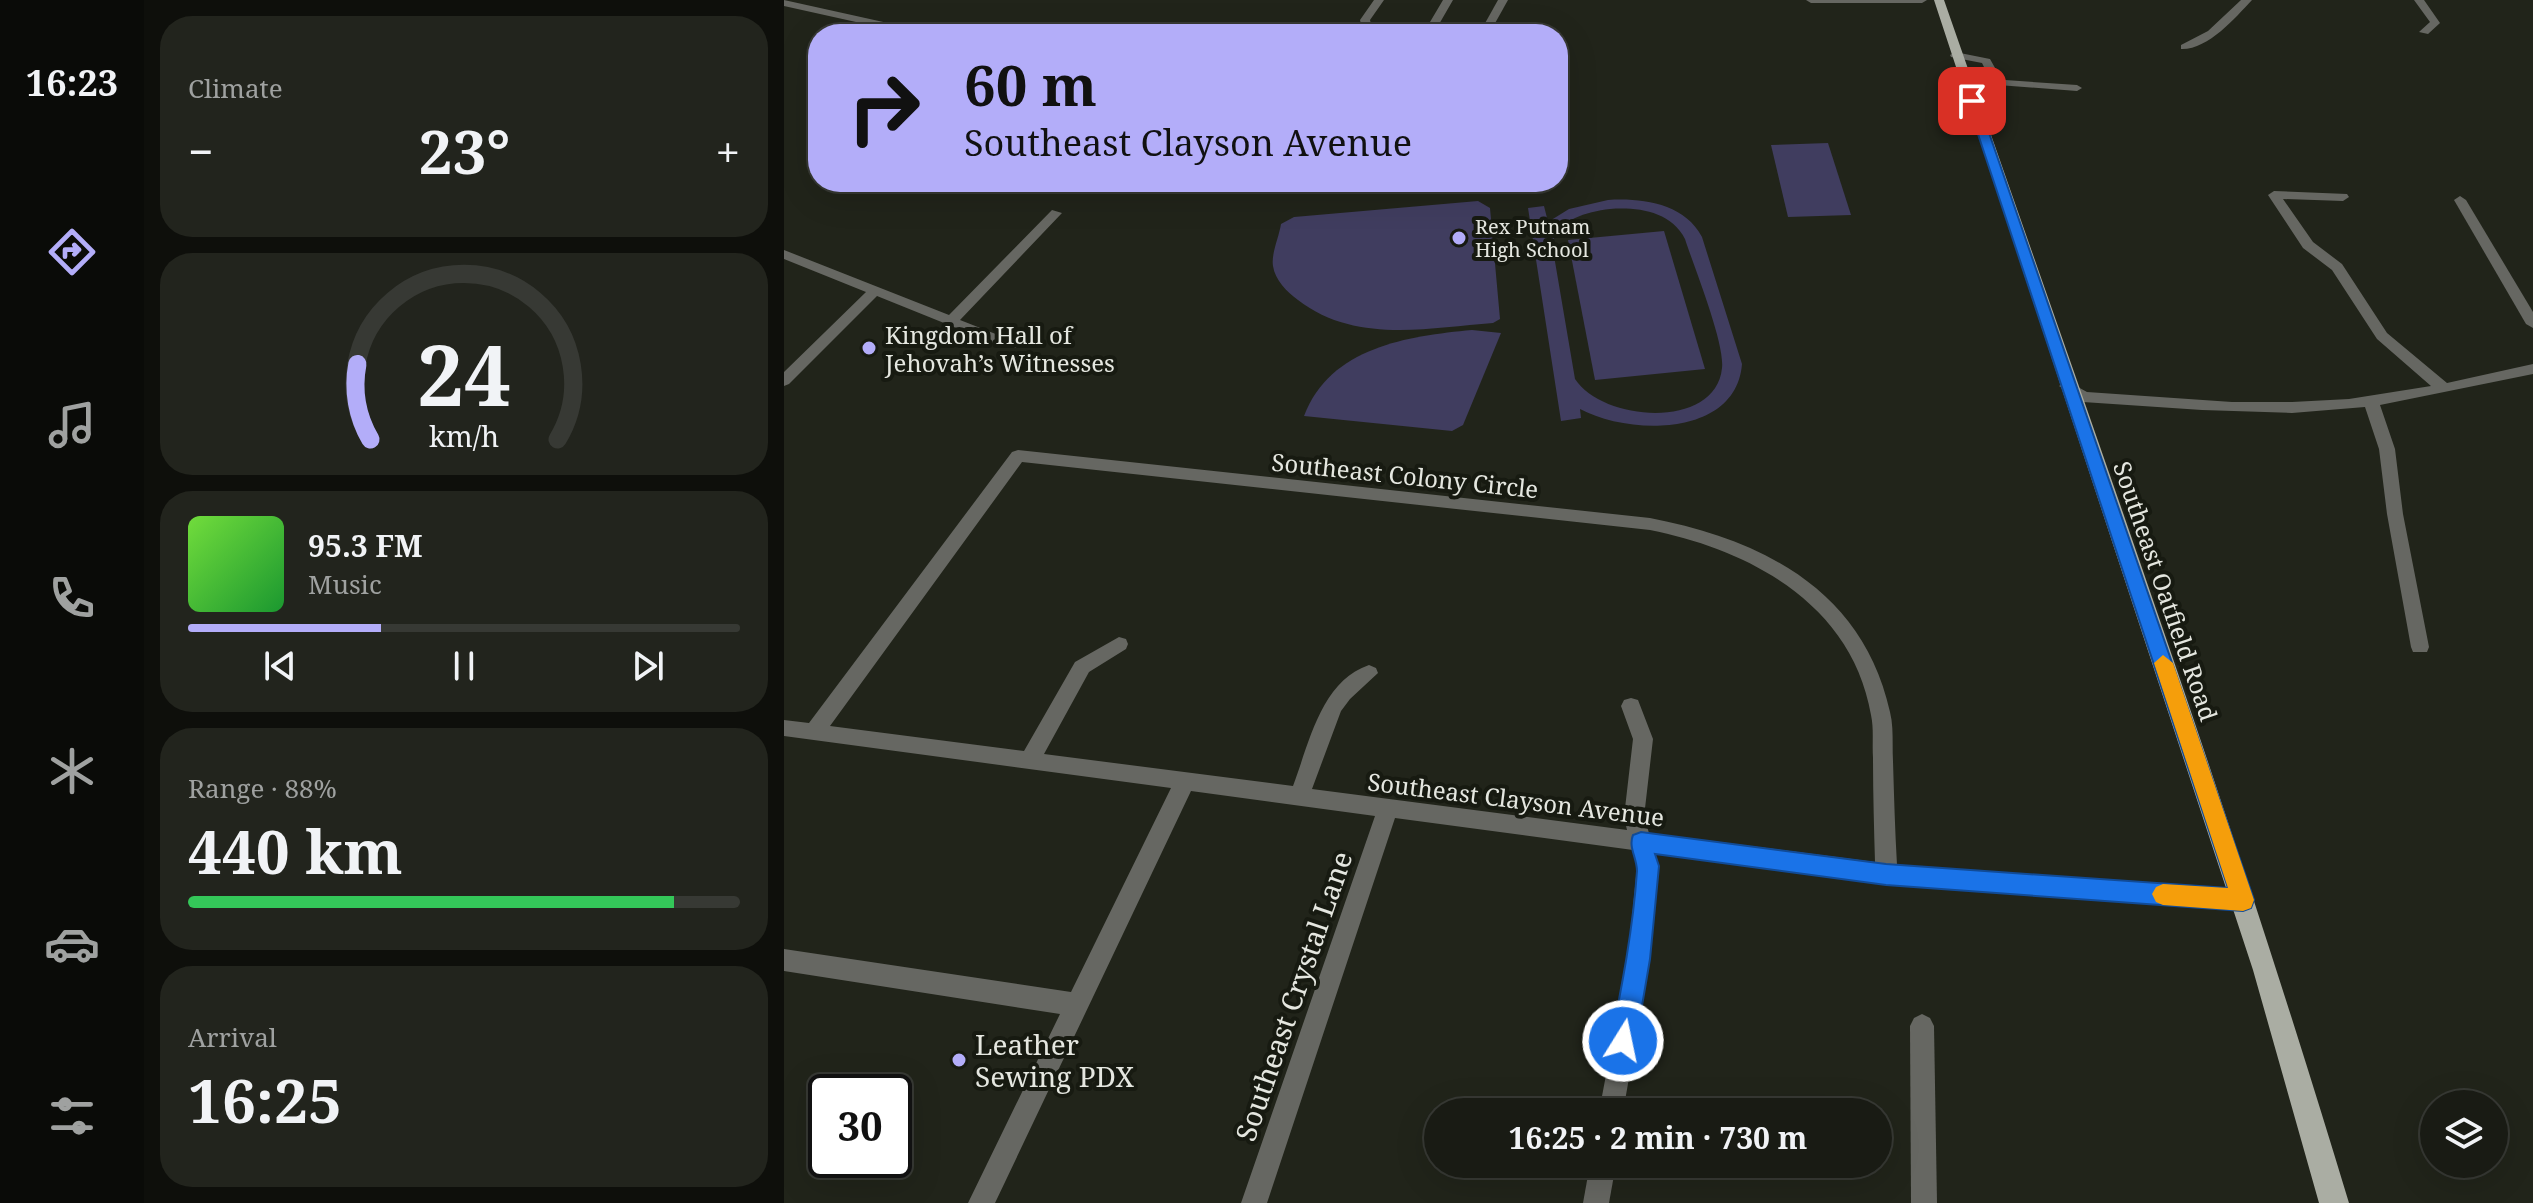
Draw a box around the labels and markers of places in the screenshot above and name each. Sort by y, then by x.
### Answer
pin [1938,67,2006,135]
place label: Rex Putnam High School [1475,213,1591,263]
marker: Rex Putnam High School [1450,229,1468,247]
place label: Kingdom Hall of Jehovah’s Witnesses [884,318,1115,379]
marker: Kingdom Hall of Jehovah’s Witnesses [860,339,878,357]
place label: Leather Sewing PDX [975,1025,1134,1095]
marker: Leather Sewing PDX [950,1051,968,1069]

